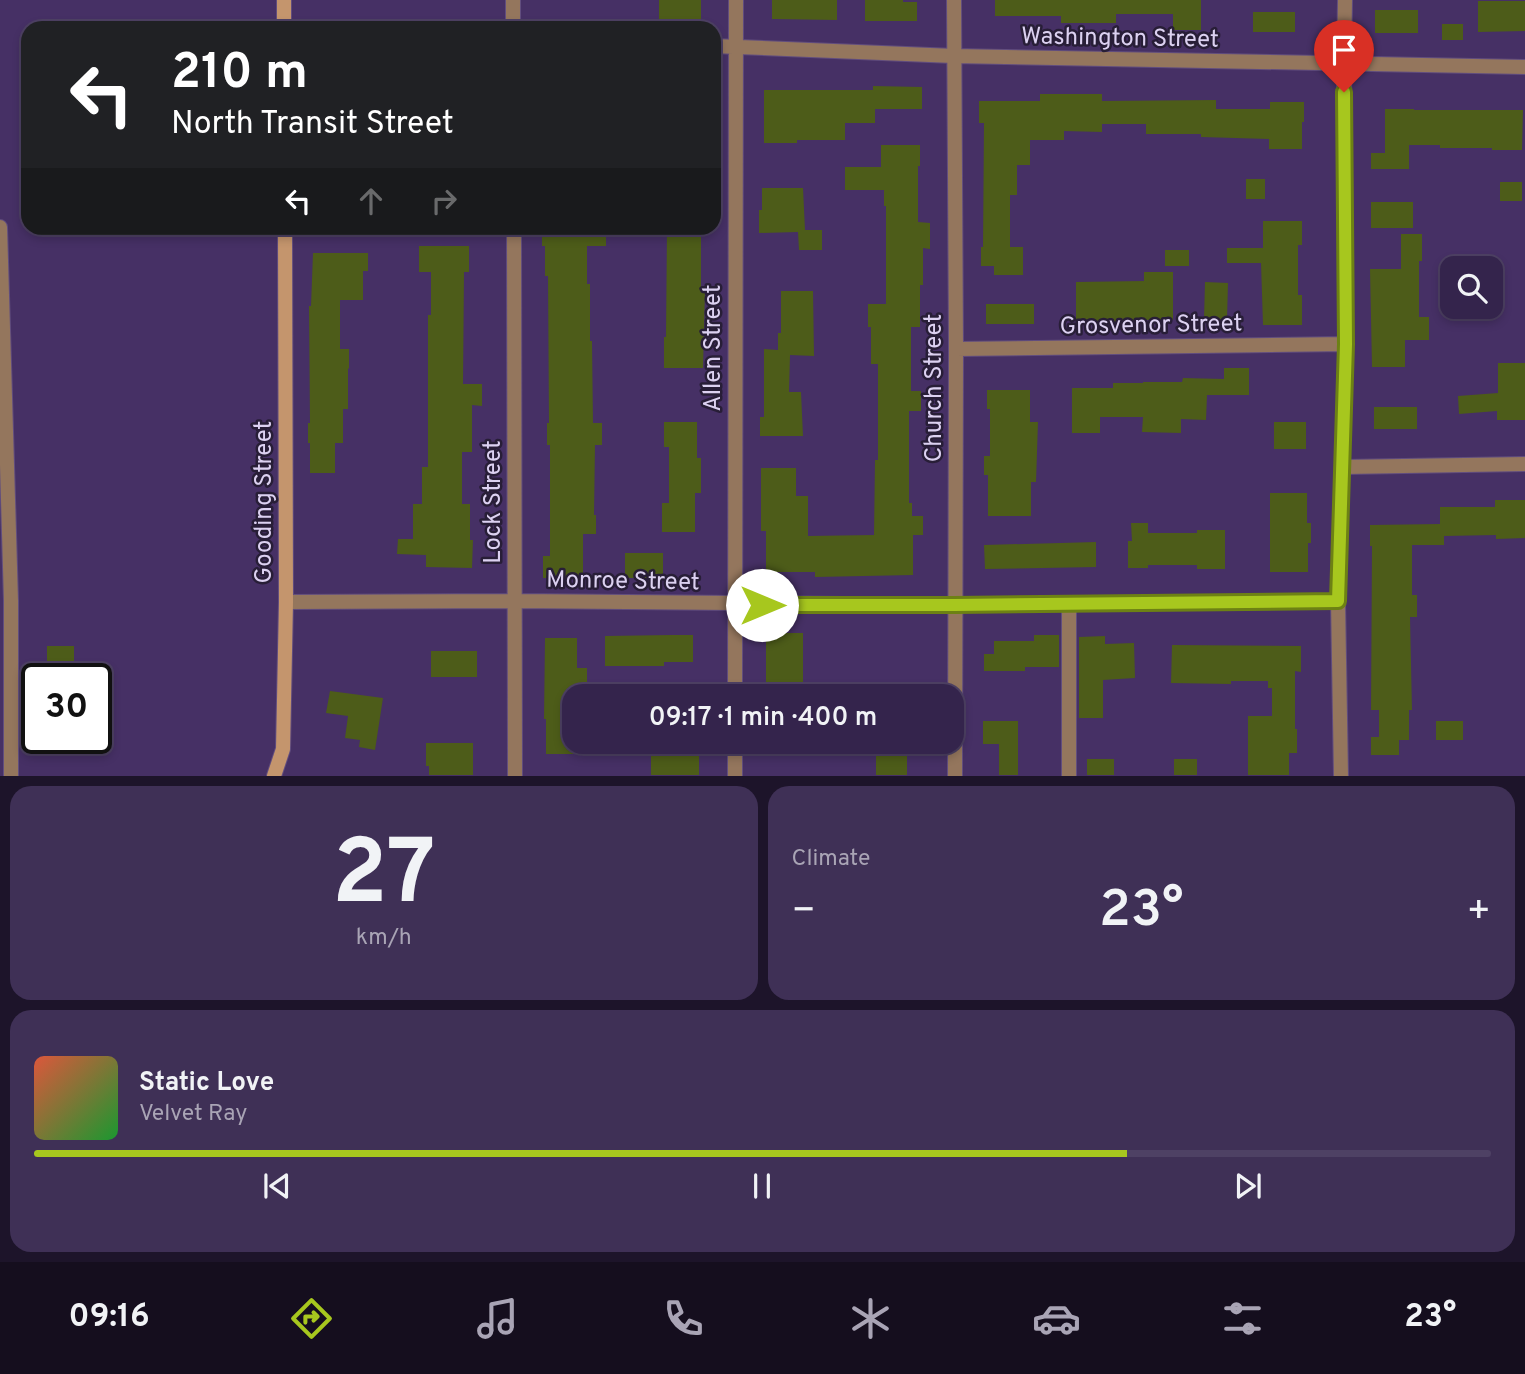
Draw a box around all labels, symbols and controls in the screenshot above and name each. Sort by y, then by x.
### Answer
pin [1314,20,1374,92]
street label: Washington Street [1021,22,1219,56]
icon: arrive [1325,31,1363,69]
text: 210 m [171,44,308,106]
icon: left [56,49,147,140]
text: North Transit Street [171,105,454,145]
icon: left [279,182,317,220]
icon: ahead [352,182,390,220]
icon: right [425,182,463,220]
map controls [1440,256,1503,319]
button: search [1440,256,1503,319]
street label: Allen Street [699,284,729,412]
street label: Grosvenor Street [1059,309,1243,343]
street label: Church Street [920,314,950,462]
street label: Gooding Street [250,421,280,583]
street label: Lock Street [479,440,509,564]
street label: Monroe Street [546,566,700,598]
position arrow [725,568,799,642]
speed limit sign: 30 [21,663,112,754]
text: 09:17 · 1 min · 400 m [649,702,877,735]
text: 27 [332,821,436,936]
text: Climate [792,845,870,874]
text: 23° [1099,879,1184,945]
text: − [792,888,816,937]
text: + [1466,888,1491,937]
text: km/h [356,924,412,953]
text: Static Love [139,1067,274,1100]
text: Velvet Ray [139,1100,247,1129]
icon: previous [258,1167,296,1205]
icon: pause [743,1167,781,1205]
icon: next [1229,1167,1267,1205]
icon: directions [287,1294,336,1343]
icon: music [473,1294,522,1343]
icon: phone [659,1294,708,1343]
icon: climate [846,1294,895,1343]
icon: car [1032,1294,1081,1343]
icon: filters [1218,1294,1267,1343]
text: 09:16 [69,1298,150,1338]
text: 23° [1404,1298,1456,1338]

